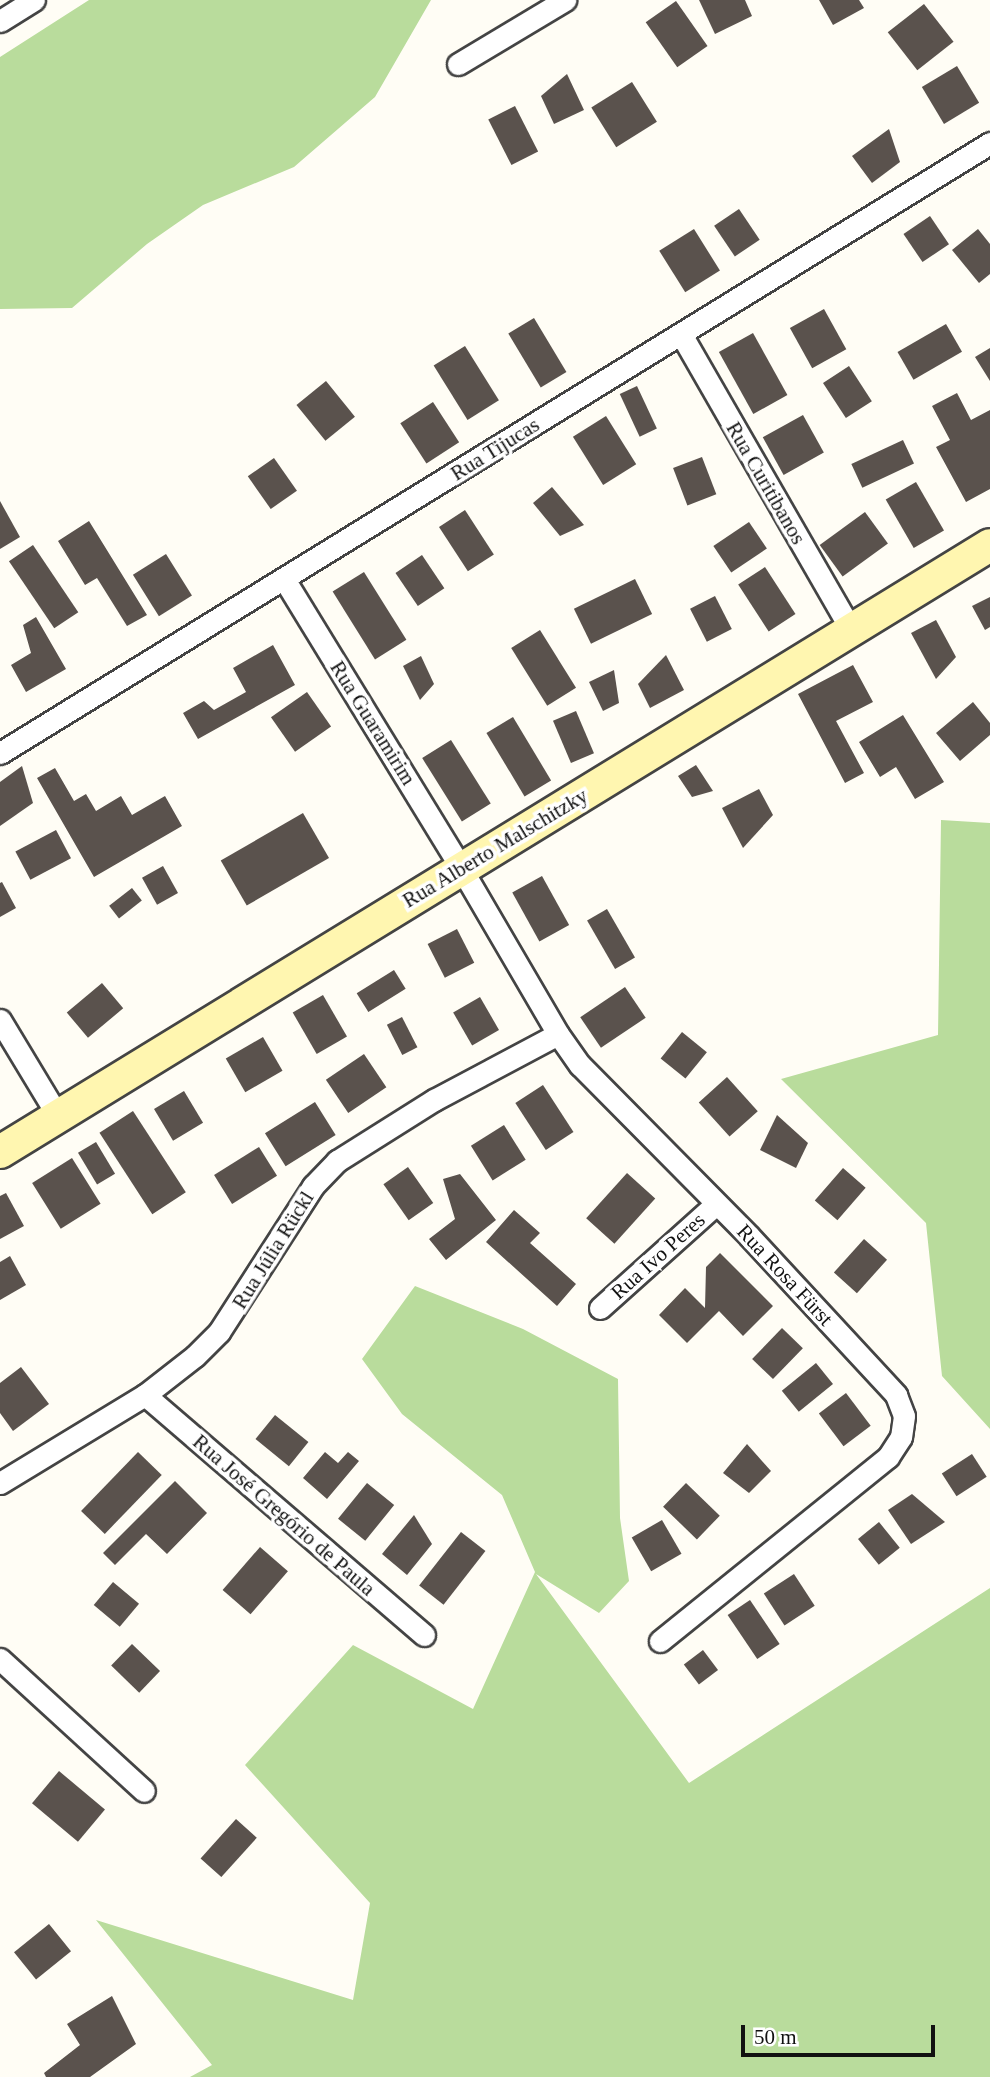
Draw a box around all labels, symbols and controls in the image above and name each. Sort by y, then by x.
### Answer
street label: Rua Tijucas [446,412,544,486]
street label: Rua Curitibanos [721,417,811,549]
street label: Rua Guaramirim [325,656,421,790]
street label: Rua Alberto Malschitzky [398,783,592,913]
street label: Rua Júlia Rückl [227,1186,319,1314]
street label: Rua Ivo Peres [606,1207,710,1305]
street label: Rua Rosa Fürst [732,1219,838,1331]
street label: Rua José Gregório de Paula [188,1429,380,1601]
scale bar [745,2010,939,2054]
text: 50 m [754,2025,797,2049]

